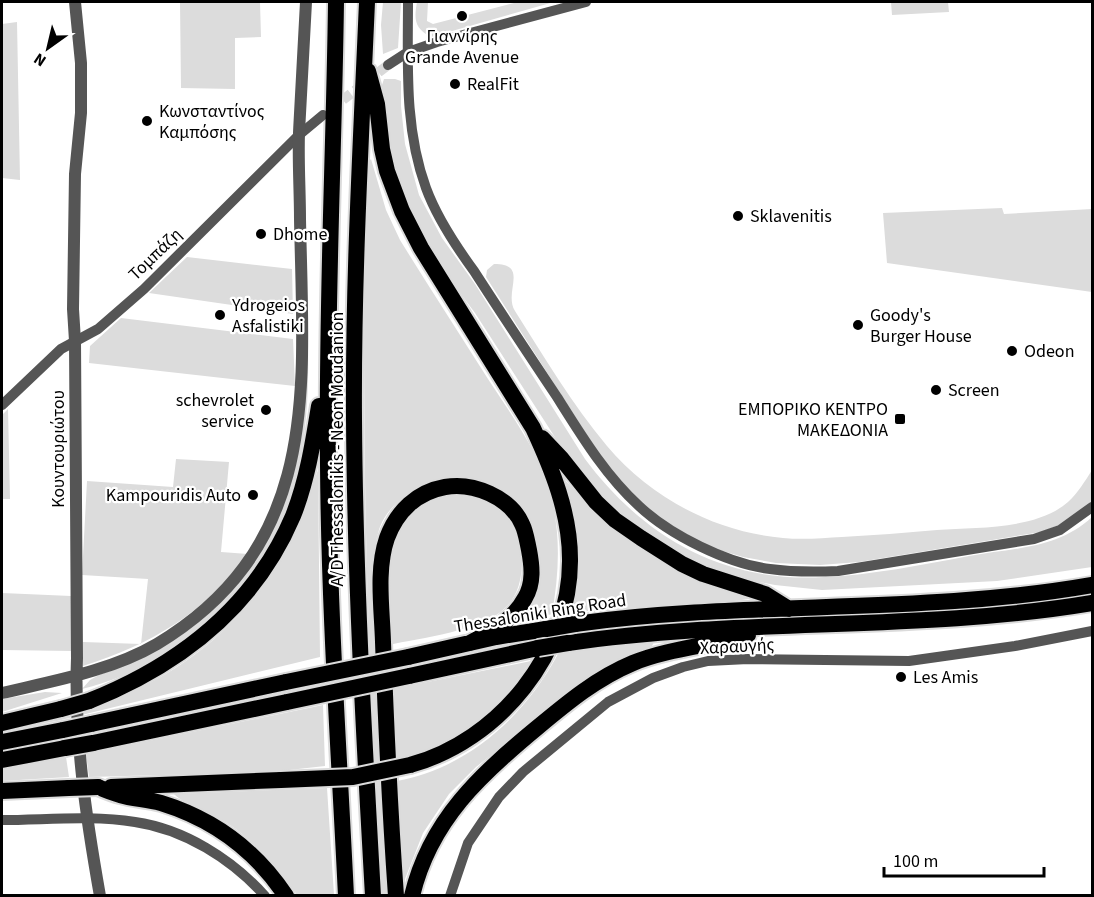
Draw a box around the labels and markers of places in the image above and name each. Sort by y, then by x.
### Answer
marker: Γιαννίρης Grande Avenue [455,9,469,23]
place label: Γιαννίρης Grande Avenue [405,24,519,70]
place label: RealFit [467,72,519,97]
marker: RealFit [448,77,462,91]
place label: Κωνσταντίνος Καμπόσης [159,99,265,145]
marker: Κωνσταντίνος Καμπόσης [140,114,154,128]
place label: Sklavenitis [750,204,832,229]
marker: Sklavenitis [731,209,745,223]
place label: Dhome [273,222,328,247]
marker: Dhome [254,227,268,241]
place label: Ydrogeios Asfalistiki [231,293,305,339]
place label: Goody's Burger House [870,303,972,349]
marker: Ydrogeios Asfalistiki [213,308,227,322]
marker: Goody's Burger House [851,318,865,332]
place label: Odeon [1024,339,1074,364]
marker: Odeon [1005,344,1019,358]
place label: Screen [948,378,1000,403]
marker: Screen [929,383,943,397]
place label: schevrolet service [176,388,254,434]
place label: ΕΜΠΟΡΙΚΟ ΚΕΝΤΡΟ ΜΑΚΕΔΟΝΙΑ [738,397,888,443]
marker: schevrolet service [259,403,273,417]
marker: ΕΜΠΟΡΙΚΟ ΚΕΝΤΡΟ ΜΑΚΕΔΟΝΙΑ [893,412,907,426]
place label: Kampouridis Auto [106,483,241,508]
marker: Kampouridis Auto [246,488,260,502]
place label: Les Amis [913,665,978,690]
marker: Les Amis [894,670,908,684]

